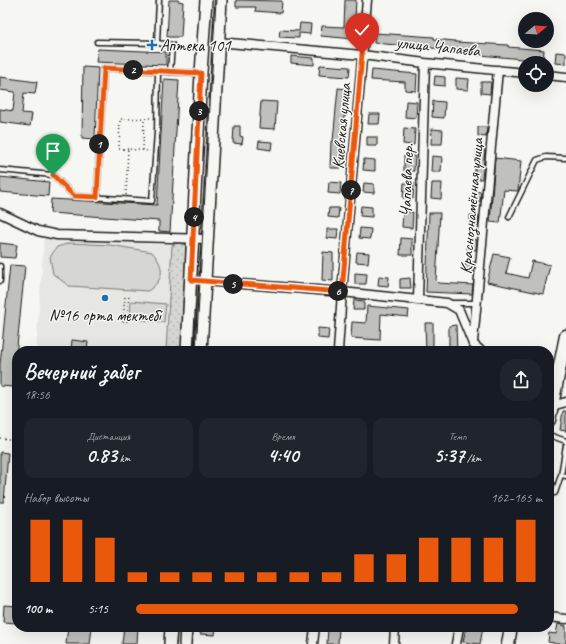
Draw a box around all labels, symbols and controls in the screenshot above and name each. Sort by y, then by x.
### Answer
north arrow [518,12,554,48]
map controls [518,12,554,92]
pin [345,13,379,54]
icon: check [351,19,373,41]
street label: улица Чапаева [394,32,483,62]
place label: Аптека 101 [160,35,232,56]
marker: Аптека 101 [147,40,157,50]
button: locate [518,56,554,92]
pin: 2 [123,60,143,80]
text: 2 [131,63,135,77]
street label: Киевская улица [327,81,356,170]
pin: 3 [189,101,209,121]
text: 3 [197,104,201,118]
pin [36,134,70,175]
pin: 1 [89,134,109,154]
street label: Краснознамённая улица [455,136,489,275]
text: 1 [97,137,101,151]
icon: arrive [42,140,64,162]
street label: Чапаева пер. [395,142,418,217]
pin: 7 [341,180,361,200]
text: 7 [349,183,353,197]
pin: 4 [184,207,204,227]
text: 4 [192,210,196,224]
pin: 5 [223,274,243,294]
text: 5 [231,277,235,291]
pin: 6 [328,281,348,301]
text: 6 [335,284,341,298]
marker: №16 орта мектебі [100,293,110,303]
place label: №16 орта мектебі [49,305,163,326]
text: Вечерний забег [24,358,139,386]
button: share [500,359,542,401]
text: 18:56 [24,387,50,403]
text: Дистанция [86,429,130,443]
text: Время [271,429,295,443]
text: Темп [449,429,467,443]
text: 0.83 [86,443,117,468]
text: 4:40 [268,443,298,468]
text: 5:37 [434,443,464,468]
text: km [117,451,131,465]
text: /km [464,451,481,465]
text: Набор высоты [24,490,89,506]
text: 162–165 m [491,490,542,506]
text: 100 m [24,601,52,617]
text: 5:15 [88,601,108,617]

